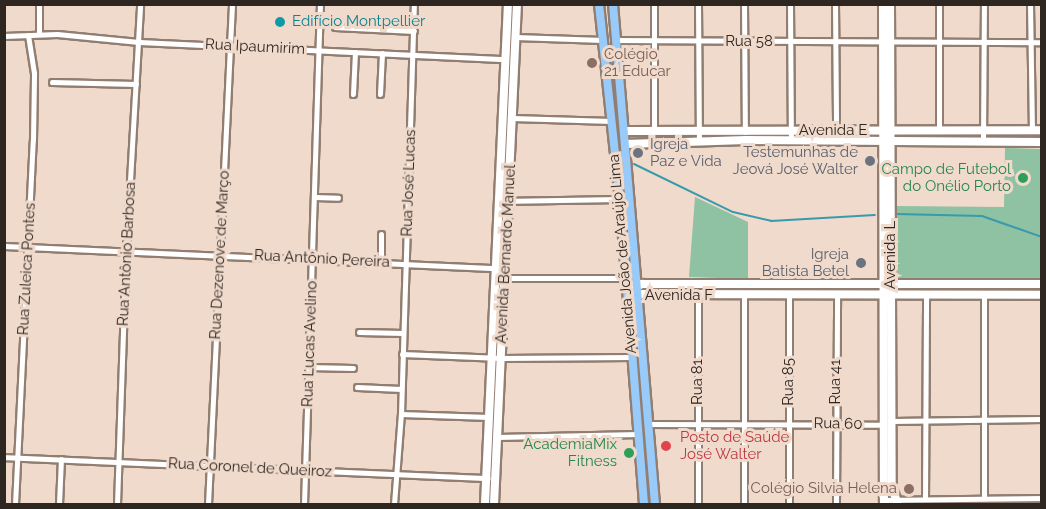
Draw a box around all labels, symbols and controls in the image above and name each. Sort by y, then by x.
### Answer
place label: Edifício Montpellier [292,13,425,31]
marker: Edifício Montpellier [273,15,287,29]
street label: Rua 58 [725,33,773,51]
street label: Rua Ipaumirim [205,35,305,59]
place label: Colégio 21 Educar [604,45,671,80]
marker: Colégio 21 Educar [585,56,599,70]
street label: Avenida E [799,122,867,140]
street label: Rua José Lucas [398,129,420,237]
place label: Igreja Paz e Vida [650,135,722,170]
place label: Testemunhas de Jeová José Walter [732,143,858,178]
marker: Igreja Paz e Vida [631,146,645,160]
street label: Avenida João de Araújo Lima [605,153,641,355]
marker: Testemunhas de Jeová José Walter [863,154,877,168]
place label: Campo de Futebol do Onélio Porto [882,160,1011,195]
street label: Avenida Bernardo Manuel [492,164,520,344]
street label: Rua Dezenove de Março [207,170,233,340]
marker: Campo de Futebol do Onélio Porto [1016,171,1030,185]
street label: Rua Antônio Barbosa [114,181,140,327]
street label: Rua Zuleica Pontes [15,202,39,336]
street label: Avenida L [882,221,900,289]
place label: Igreja Batista Betel [762,245,849,280]
street label: Rua Antônio Pereira [253,246,391,272]
marker: Igreja Batista Betel [854,256,868,270]
street label: Rua Lucas Avelino [299,280,321,408]
street label: Avenida F [645,287,713,305]
street label: Rua 85 [780,358,798,406]
street label: Rua 81 [689,359,707,405]
street label: Rua 41 [827,359,845,405]
street label: Rua 60 [813,415,863,433]
place label: Posto de Saúde José Walter [680,428,789,463]
place label: AcademiaMix Fitness [523,435,617,470]
marker: Posto de Saúde José Walter [657,437,675,455]
marker: AcademiaMix Fitness [622,446,636,460]
street label: Rua Coronel de Queiroz [167,455,333,481]
place label: Colégio Silvia Helena [751,480,897,498]
marker: Colégio Silvia Helena [902,482,916,496]

